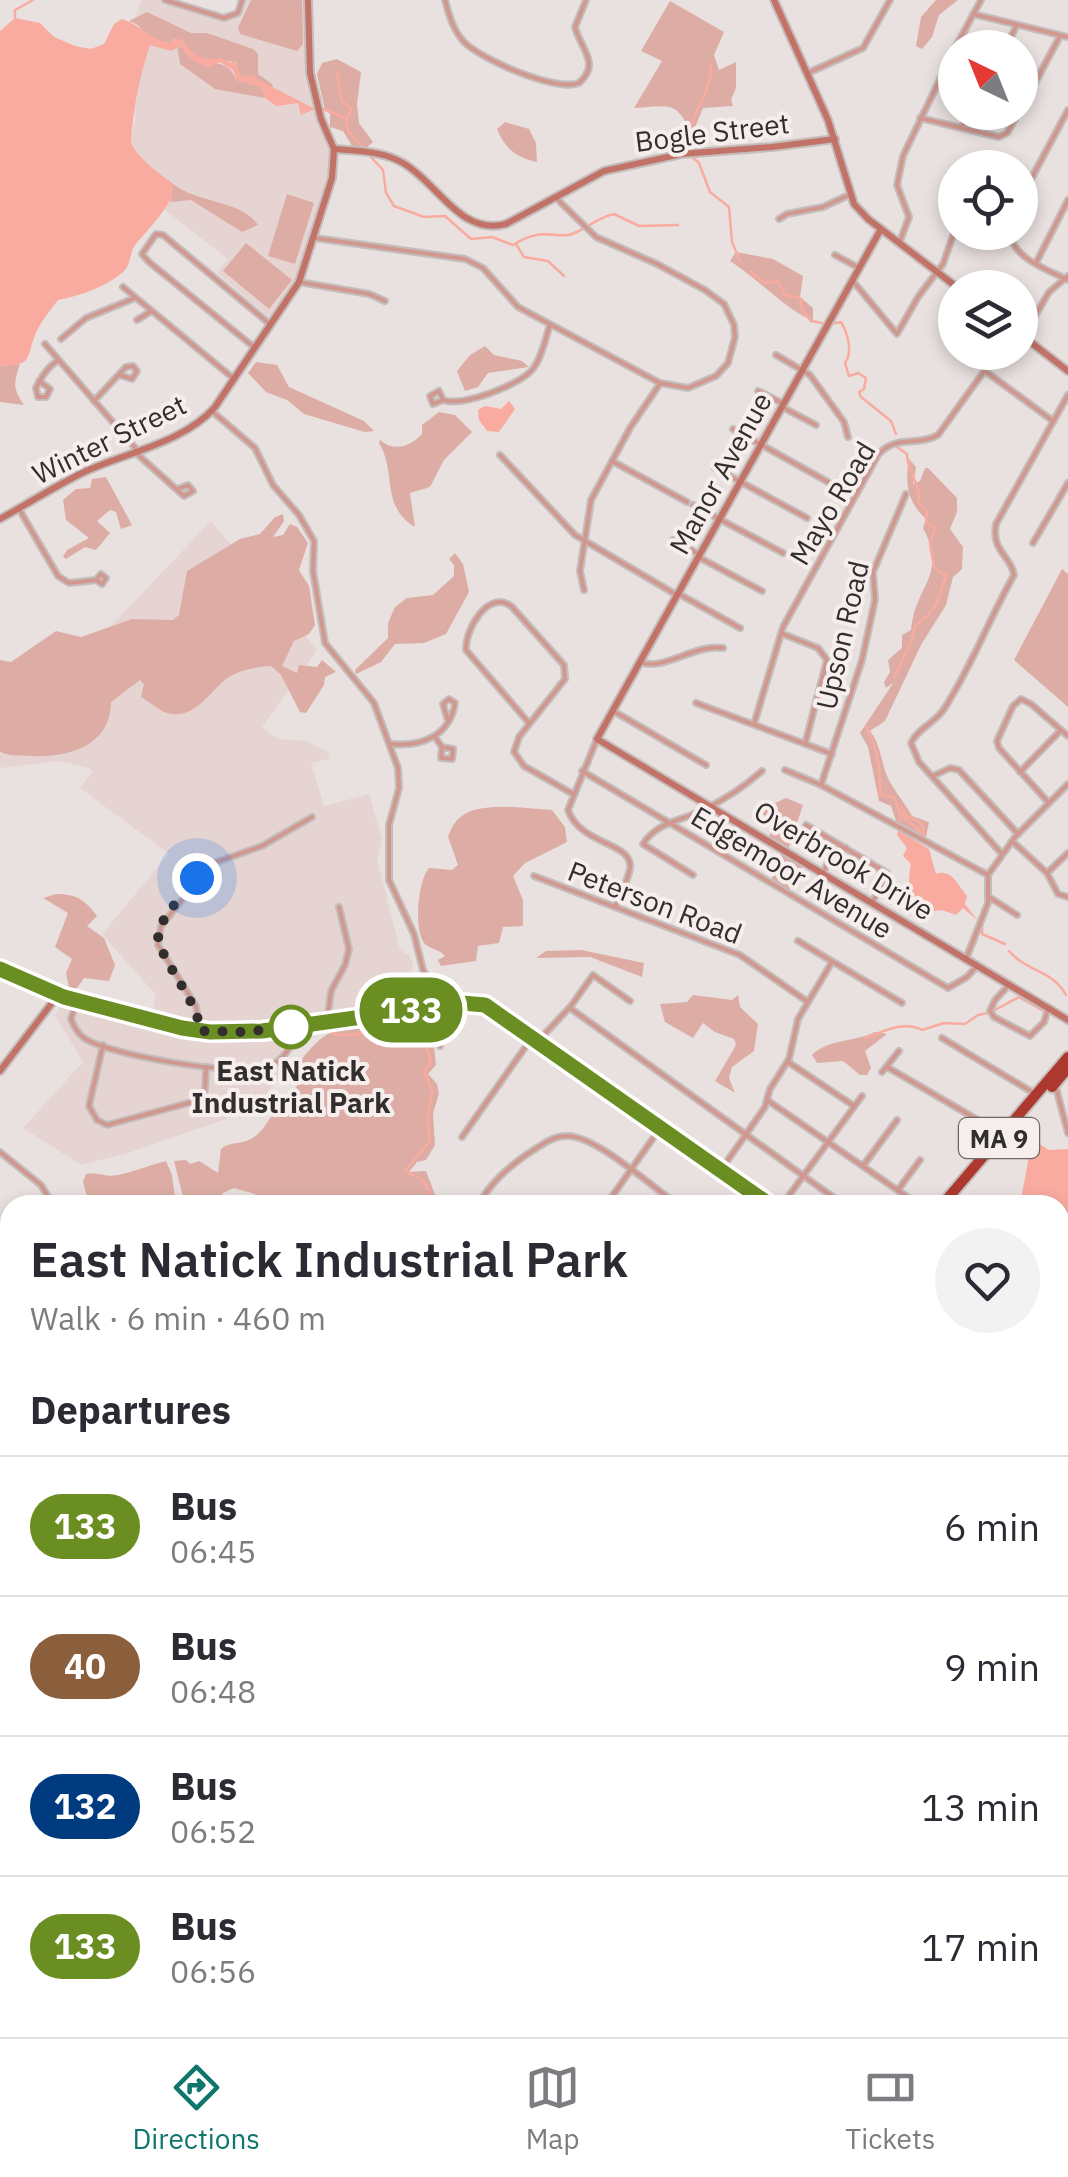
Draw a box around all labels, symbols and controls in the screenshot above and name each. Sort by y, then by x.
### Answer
north arrow [938,30,1038,130]
map controls [938,30,1038,370]
street label: Bogle Street [633,104,791,160]
button: locate [938,150,1038,250]
button: layers [938,270,1038,370]
street label: Manor Avenue [660,385,780,561]
street label: Winter Street [26,386,192,492]
street label: Mayo Road [781,434,883,572]
street label: Upson Road [807,557,877,713]
street label: Overbrook Drive [747,792,941,928]
street label: Edgemoor Avenue [685,797,899,947]
street label: Peterson Road [563,852,747,952]
your location [172,853,222,903]
line badge: 133 [354,978,468,1042]
text: 133 [379,987,443,1033]
marker: East Natick Industrial Park [270,1006,312,1048]
place label: East Natick Industrial Park [192,1052,391,1121]
road number: MA 9 [959,1118,1039,1158]
text: East Natick Industrial Park [30,1228,628,1290]
button: heart [935,1228,1040,1333]
text: Walk · 6 min · 460 m [30,1297,326,1339]
text: Departures [30,1385,231,1434]
text: Bus [170,1481,237,1530]
text: 6 min [944,1502,1040,1551]
text: 133 [53,1503,117,1549]
text: 06:45 [170,1530,256,1572]
text: Bus [170,1621,237,1670]
text: 9 min [944,1642,1040,1691]
text: 40 [64,1643,106,1689]
text: 06:48 [170,1670,256,1712]
text: Bus [170,1761,237,1810]
text: 13 min [921,1782,1040,1831]
text: 132 [53,1783,117,1829]
text: 06:52 [170,1810,256,1852]
text: Bus [170,1901,237,1950]
text: 17 min [921,1922,1040,1971]
text: 133 [53,1923,117,1969]
text: 06:56 [170,1950,256,1992]
tab: Directions [133,2060,260,2157]
tab: Map [525,2060,580,2157]
tab: Tickets [845,2060,935,2157]

